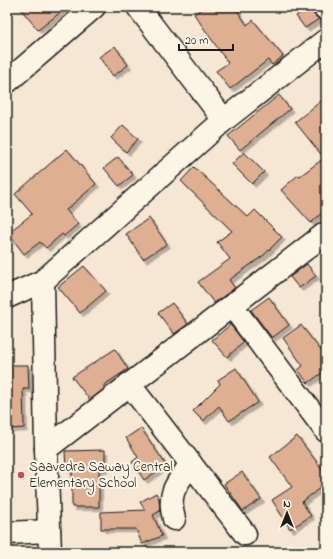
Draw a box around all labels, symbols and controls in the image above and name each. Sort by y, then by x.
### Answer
scale bar [179,26,233,52]
text: 20 m [185,32,208,50]
place label: Saavedra Saway Central Elementary School [29,457,173,495]
marker: Saavedra Saway Central Elementary School [16,470,26,480]
north arrow [267,493,307,533]
text: N [283,496,291,512]

